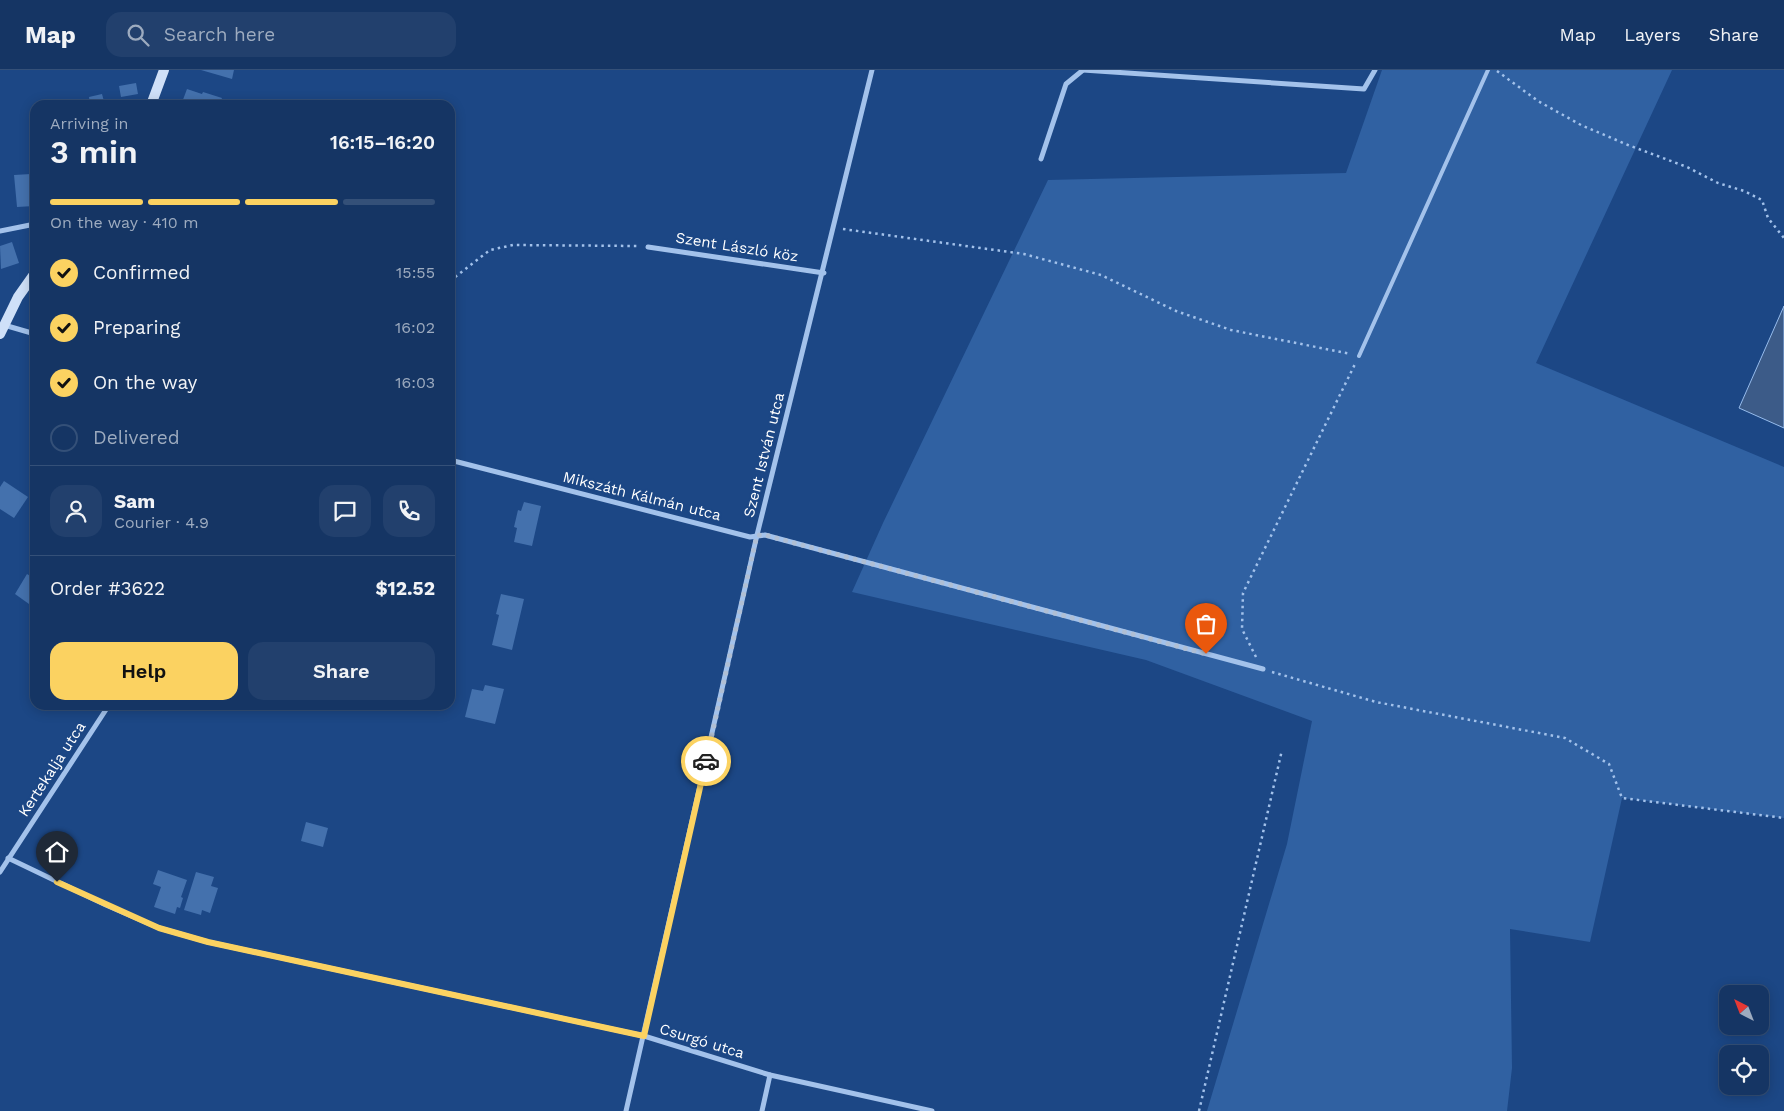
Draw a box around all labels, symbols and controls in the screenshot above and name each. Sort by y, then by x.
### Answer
search box [106,12,456,57]
text: Map [25,21,76,49]
icon: search [124,21,152,49]
text: Search here [164,23,275,46]
text: Map [1559,24,1596,45]
text: Layers [1624,24,1681,45]
text: Share [1709,24,1759,45]
text: Arriving in [50,114,128,133]
text: 16:15–16:20 [330,131,435,154]
text: 3 min [50,133,138,171]
text: On the way · 410 m [50,213,198,232]
street label: Szent László köz [674,228,800,266]
icon: check [50,259,78,287]
text: Confirmed [93,261,190,284]
text: 15:55 [396,263,435,282]
icon: check [50,314,78,342]
text: Preparing [93,316,180,339]
text: 16:02 [395,318,435,337]
icon: check [50,369,78,397]
text: On the way [93,371,197,394]
text: 16:03 [395,373,435,392]
street label: Szent István utca [740,390,788,519]
text: Delivered [93,426,180,449]
street label: Mikszáth Kálmán utca [561,468,723,524]
button: person [50,485,102,537]
button: chat [319,485,371,537]
button: phone [383,485,435,537]
text: Sam [114,490,155,513]
text: Courier · 4.9 [114,513,209,532]
text: Order #3622 [50,577,165,600]
text: $12.52 [375,577,435,600]
pin [1185,603,1227,654]
icon: bag [1192,610,1220,638]
button: Help [50,642,238,700]
button: Share [248,642,435,700]
street label: Kertekalja utca [15,718,90,820]
courier [681,736,731,786]
icon: car [692,747,720,775]
pin [36,831,78,882]
icon: home [43,838,71,866]
north arrow [1719,985,1769,1035]
map controls [1719,985,1769,1095]
street label: Csurgó utca [657,1020,747,1063]
button: locate [1719,1045,1769,1095]

